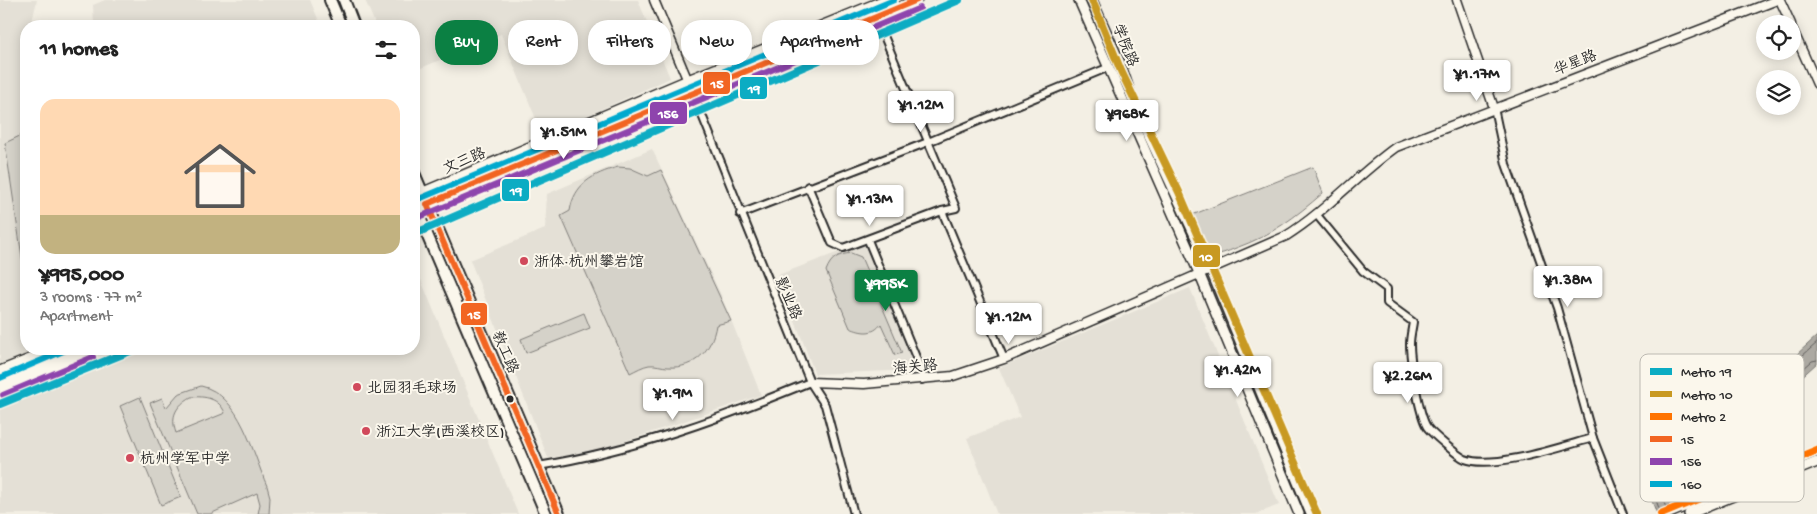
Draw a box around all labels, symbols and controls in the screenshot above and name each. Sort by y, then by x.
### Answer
map controls [1756,15,1801,115]
button: locate [1756,15,1801,60]
chip: Buy [435,20,498,65]
chip: Rent [508,20,578,65]
chip: Filters [588,20,671,65]
chip: New [681,20,752,65]
chip: Apartment [762,20,879,65]
street label: 学院路 [1107,21,1142,70]
icon: filters [372,36,400,64]
text: 11 homes [40,38,118,63]
street label: 华星路 [1551,47,1600,80]
pin: ¥1.17M [1436,59,1518,102]
text: ¥1.17M [1455,66,1499,85]
button: layers [1756,70,1801,115]
line badge: 15 [702,71,731,95]
line badge: 19 [739,76,768,100]
text: 15 [709,77,724,94]
text: 19 [747,82,760,99]
pin: ¥1.12M [880,90,962,133]
text: ¥1.12M [899,97,943,116]
pin: ¥968K [1092,100,1162,142]
line badge: 156 [649,101,688,125]
text: ¥968K [1106,106,1148,125]
text: 156 [657,107,679,124]
pin: ¥1.51M [523,118,605,160]
text: ¥1.51M [542,124,586,143]
icon: home [175,131,265,221]
street label: 文三路 [441,145,489,179]
line badge: 19 [501,178,530,202]
text: 19 [509,184,522,201]
pin: ¥1.13M [829,184,911,227]
text: ¥1.13M [848,191,892,210]
line badge: 10 [1192,244,1221,268]
text: 10 [1198,250,1213,267]
place label: 浙体·杭州攀岩馆 [534,253,644,272]
marker: 浙体·杭州攀岩馆 [518,255,530,267]
text: ¥995,000 [40,264,124,289]
pin: ¥1.38M [1527,266,1609,308]
pin: ¥995K [851,270,921,312]
text: ¥1.38M [1544,272,1592,291]
street label: 影业路 [770,275,804,323]
text: ¥995K [866,276,906,295]
text: 3 rooms · 77 m² [40,289,142,308]
line badge: 15 [460,302,488,326]
pin: ¥1.12M [968,302,1050,345]
text: Apartment [40,308,112,327]
text: 15 [466,308,481,325]
text: ¥1.12M [987,309,1031,328]
street label: 教工路 [487,329,521,377]
legend [1640,354,1804,502]
street label: 海关路 [892,356,938,379]
pin: ¥1.42M [1197,356,1279,398]
text: ¥1.42M [1215,362,1261,381]
pin: ¥2.26M [1367,362,1449,404]
text: Metro 19 [1681,365,1732,382]
text: ¥2.26M [1384,368,1432,387]
pin: ¥1.9M [638,378,708,421]
place label: 北园羽毛球场 [367,380,457,398]
marker: 北园羽毛球场 [351,381,363,393]
text: ¥1.9M [654,385,692,404]
text: Metro 10 [1681,388,1733,405]
unlabelled marker [505,394,515,404]
text: Metro 2 [1681,410,1726,427]
place label: 浙江大学(西溪校区) [376,423,505,442]
marker: 浙江大学(西溪校区) [360,425,372,437]
text: 15 [1680,433,1694,450]
place label: 杭州学军中学 [140,450,230,469]
marker: 杭州学军中学 [124,452,136,464]
text: 156 [1680,455,1702,472]
text: 160 [1680,478,1702,495]

